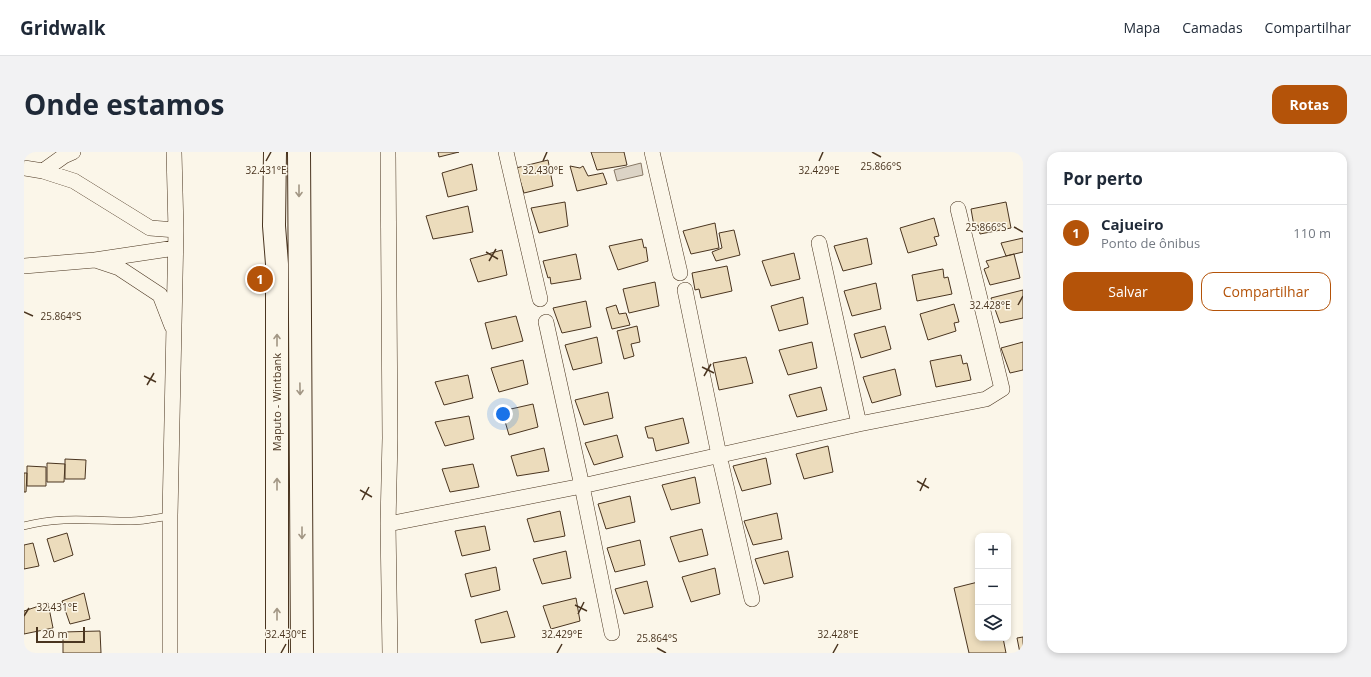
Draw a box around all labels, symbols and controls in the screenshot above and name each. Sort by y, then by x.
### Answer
text: Gridwalk [20,15,106,41]
text: Mapa [1124,18,1160,37]
text: Camadas [1182,18,1243,37]
text: Compartilhar [1265,18,1351,37]
text: Onde estamos [24,85,225,123]
button: Rotas [1272,85,1347,124]
text: 25.866°S [861,159,901,173]
text: 32.431°E [245,163,287,177]
text: 32.430°E [522,163,564,177]
text: 32.429°E [798,163,840,177]
text: Por perto [1063,167,1143,190]
one-way arrow [295,184,303,197]
text: Cajueiro [1101,214,1164,234]
text: 25.866°S [966,220,1006,234]
text: 1 [1072,224,1080,242]
text: 110 m [1293,224,1331,242]
text: Ponto de ônibus [1101,234,1200,252]
pin: 1 [247,264,273,294]
button: Salvar [1063,272,1193,311]
button: Compartilhar [1201,272,1331,311]
text: 32.428°E [969,298,1011,312]
text: 25.864°S [41,309,81,323]
one-way arrow [273,334,281,347]
street label: Maputo - Wintbank [269,353,284,451]
one-way arrow [296,382,304,395]
your location [493,404,513,424]
one-way arrow [273,478,281,491]
one-way arrow [298,526,306,539]
map controls [975,533,1011,641]
button: + [975,533,1011,569]
button: − [975,569,1011,605]
text: 32.431°E [36,600,78,614]
button: layers [975,605,1011,641]
one-way arrow [273,608,281,621]
scale bar [36,625,85,644]
text: 20 m [42,626,68,641]
text: 32.430°E [265,627,307,641]
text: 32.429°E [541,627,583,641]
text: 32.428°E [817,627,859,641]
text: 25.864°S [637,631,677,645]

